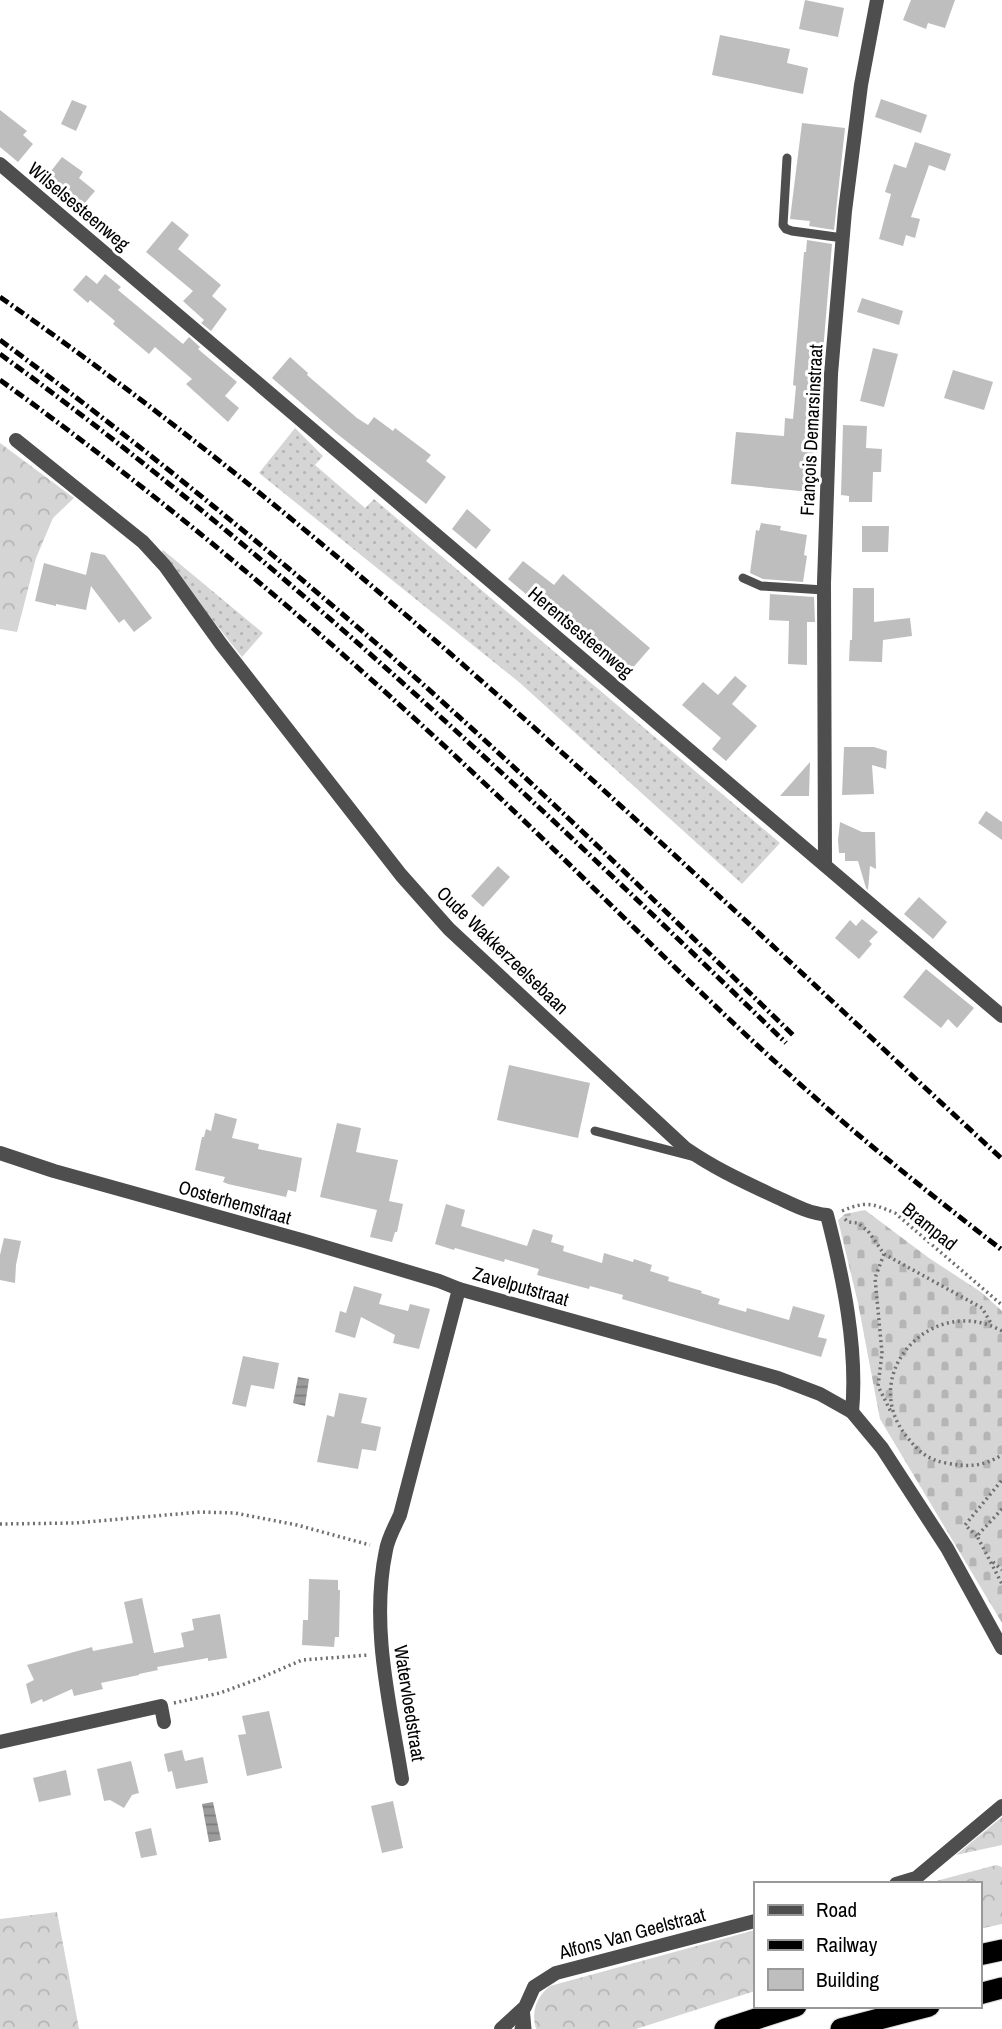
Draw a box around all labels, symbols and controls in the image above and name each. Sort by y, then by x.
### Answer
street label: Wilselsesteenweg [23,156,136,257]
street label: François Demarsinstraat [794,343,829,516]
street label: Herentsesteenweg [523,580,639,684]
street label: Oude Wakkerzeelsebaan [431,880,575,1020]
street label: Oosterhemstraat [176,1174,295,1231]
street label: Brampad [897,1196,963,1256]
street label: Zavelputstraat [470,1260,573,1312]
street label: Watervloedstraat [388,1643,432,1764]
legend [754,1882,981,2008]
text: Road [816,1895,857,1924]
street label: Alfons Van Geelstraat [555,1901,709,1965]
text: Railway [816,1930,878,1959]
text: Building [816,1965,880,1994]

